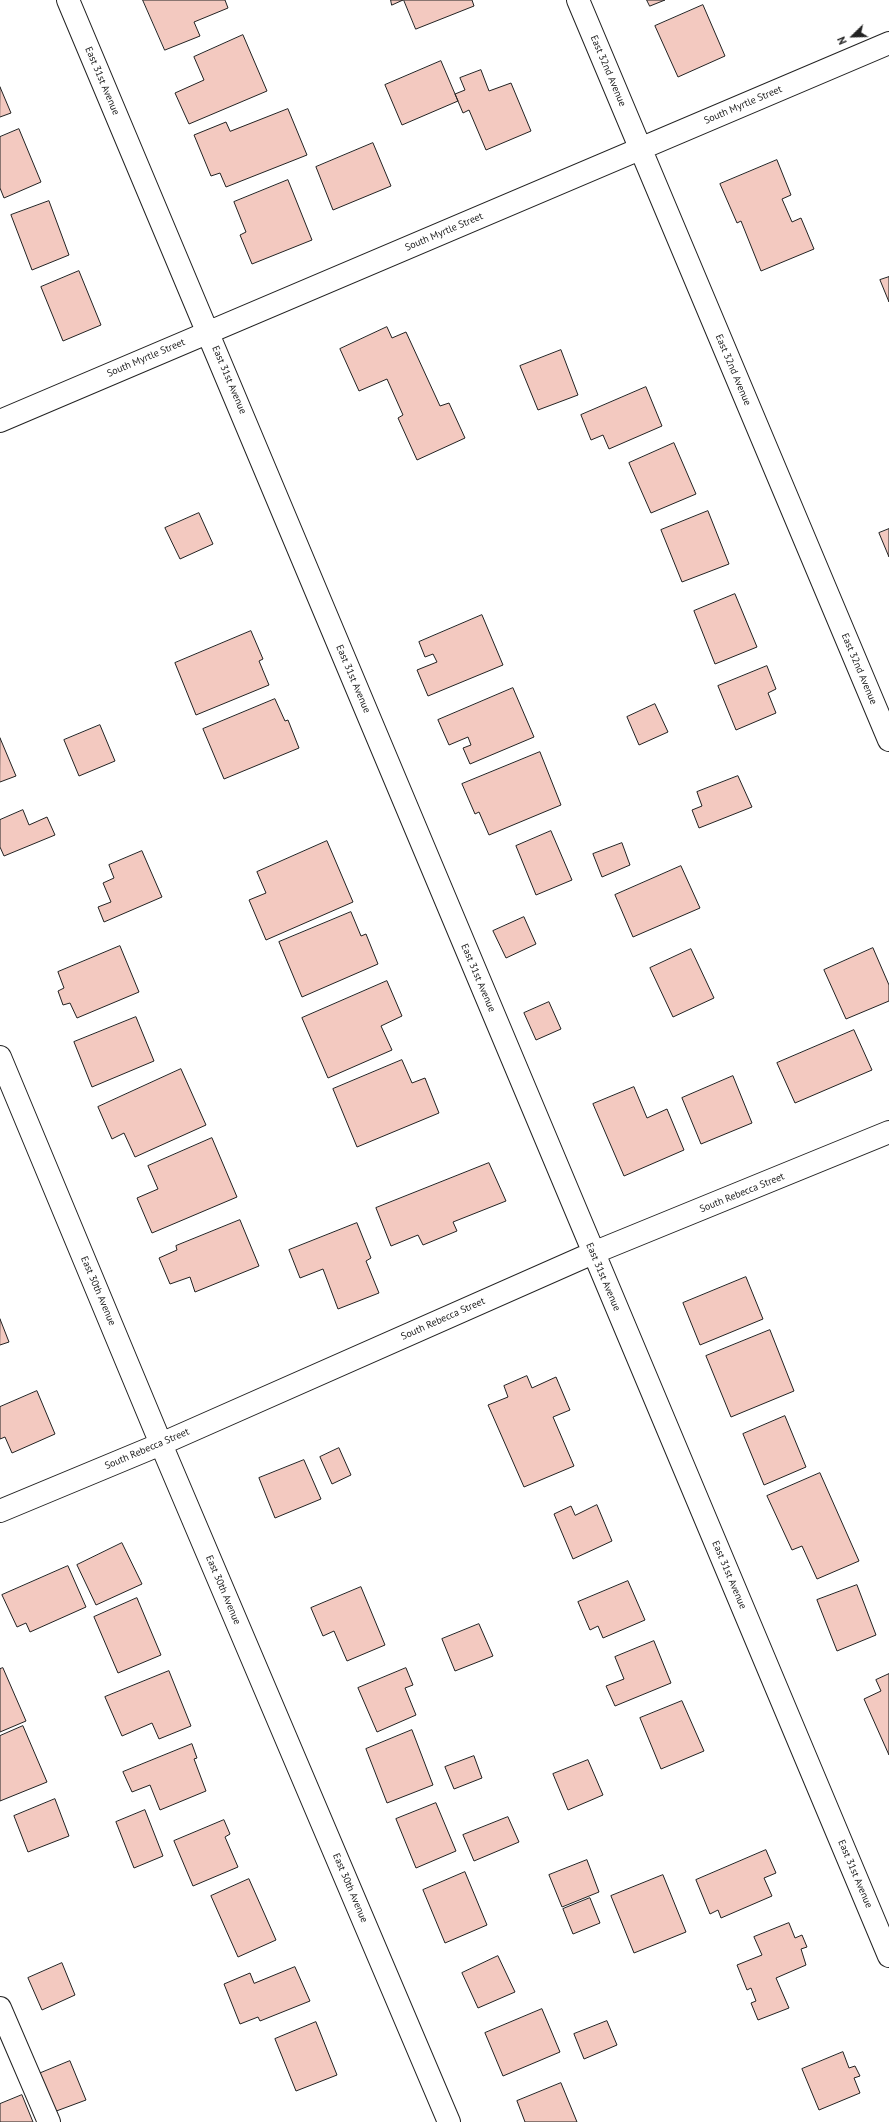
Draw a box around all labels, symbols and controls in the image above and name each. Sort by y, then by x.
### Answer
north arrow [833,16,873,56]
street label: East 32nd Avenue [588,34,628,108]
text: N [834,35,850,47]
street label: East 31st Avenue [82,45,122,117]
street label: South Myrtle Street [702,83,784,127]
street label: South Myrtle Street [403,210,485,254]
street label: East 32nd Avenue [713,333,753,407]
street label: South Myrtle Street [105,336,187,380]
street label: East 31st Avenue [209,344,249,416]
street label: East 32nd Avenue [839,632,879,706]
street label: East 31st Avenue [333,643,373,715]
street label: East 31st Avenue [458,942,498,1014]
street label: South Rebecca Street [698,1170,786,1216]
street label: East 31st Avenue [583,1241,623,1313]
street label: East 30th Avenue [78,1254,118,1328]
street label: South Rebecca Street [399,1295,487,1343]
street label: South Rebecca Street [103,1426,191,1472]
street label: East 31st Avenue [709,1539,749,1611]
street label: East 30th Avenue [203,1553,243,1627]
street label: East 31st Avenue [835,1838,875,1910]
street label: East 30th Avenue [330,1851,370,1925]

